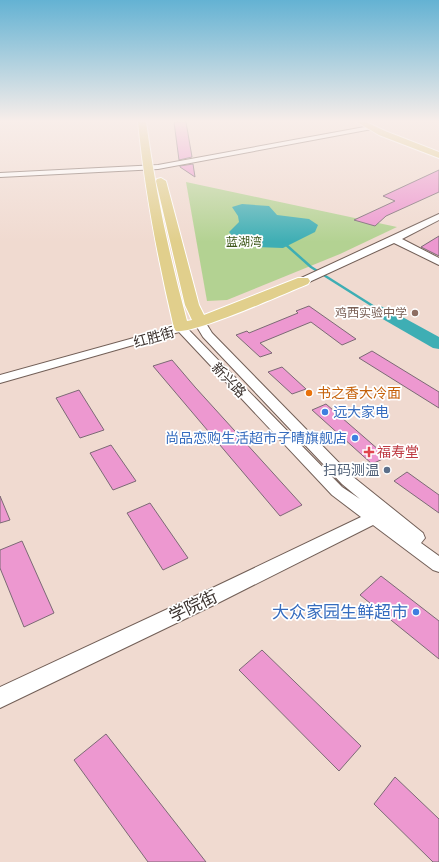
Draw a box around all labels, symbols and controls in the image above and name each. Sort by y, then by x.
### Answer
park label: 蓝湖湾 [226,234,262,248]
place label: 鸡西实验中学 [335,305,407,319]
marker: 鸡西实验中学 [410,308,420,318]
street label: 红胜街 [131,323,176,350]
street label: 新兴路 [209,359,250,401]
place label: 书之香大冷面 [317,384,401,401]
marker: 书之香大冷面 [304,388,314,398]
place label: 远大家电 [333,403,389,420]
marker: 远大家电 [320,407,330,417]
place label: 尚品恋购生活超市子晴旗舰店 [165,429,347,446]
marker: 尚品恋购生活超市子晴旗舰店 [350,433,360,443]
place label: 福寿堂 [377,443,419,460]
marker: 福寿堂 [364,447,374,457]
place label: 扫码测温 [323,461,379,478]
marker: 扫码测温 [382,465,392,475]
street label: 学院街 [165,585,220,625]
place label: 大众家园生鲜超市 [272,601,408,621]
marker: 大众家园生鲜超市 [411,607,421,617]

